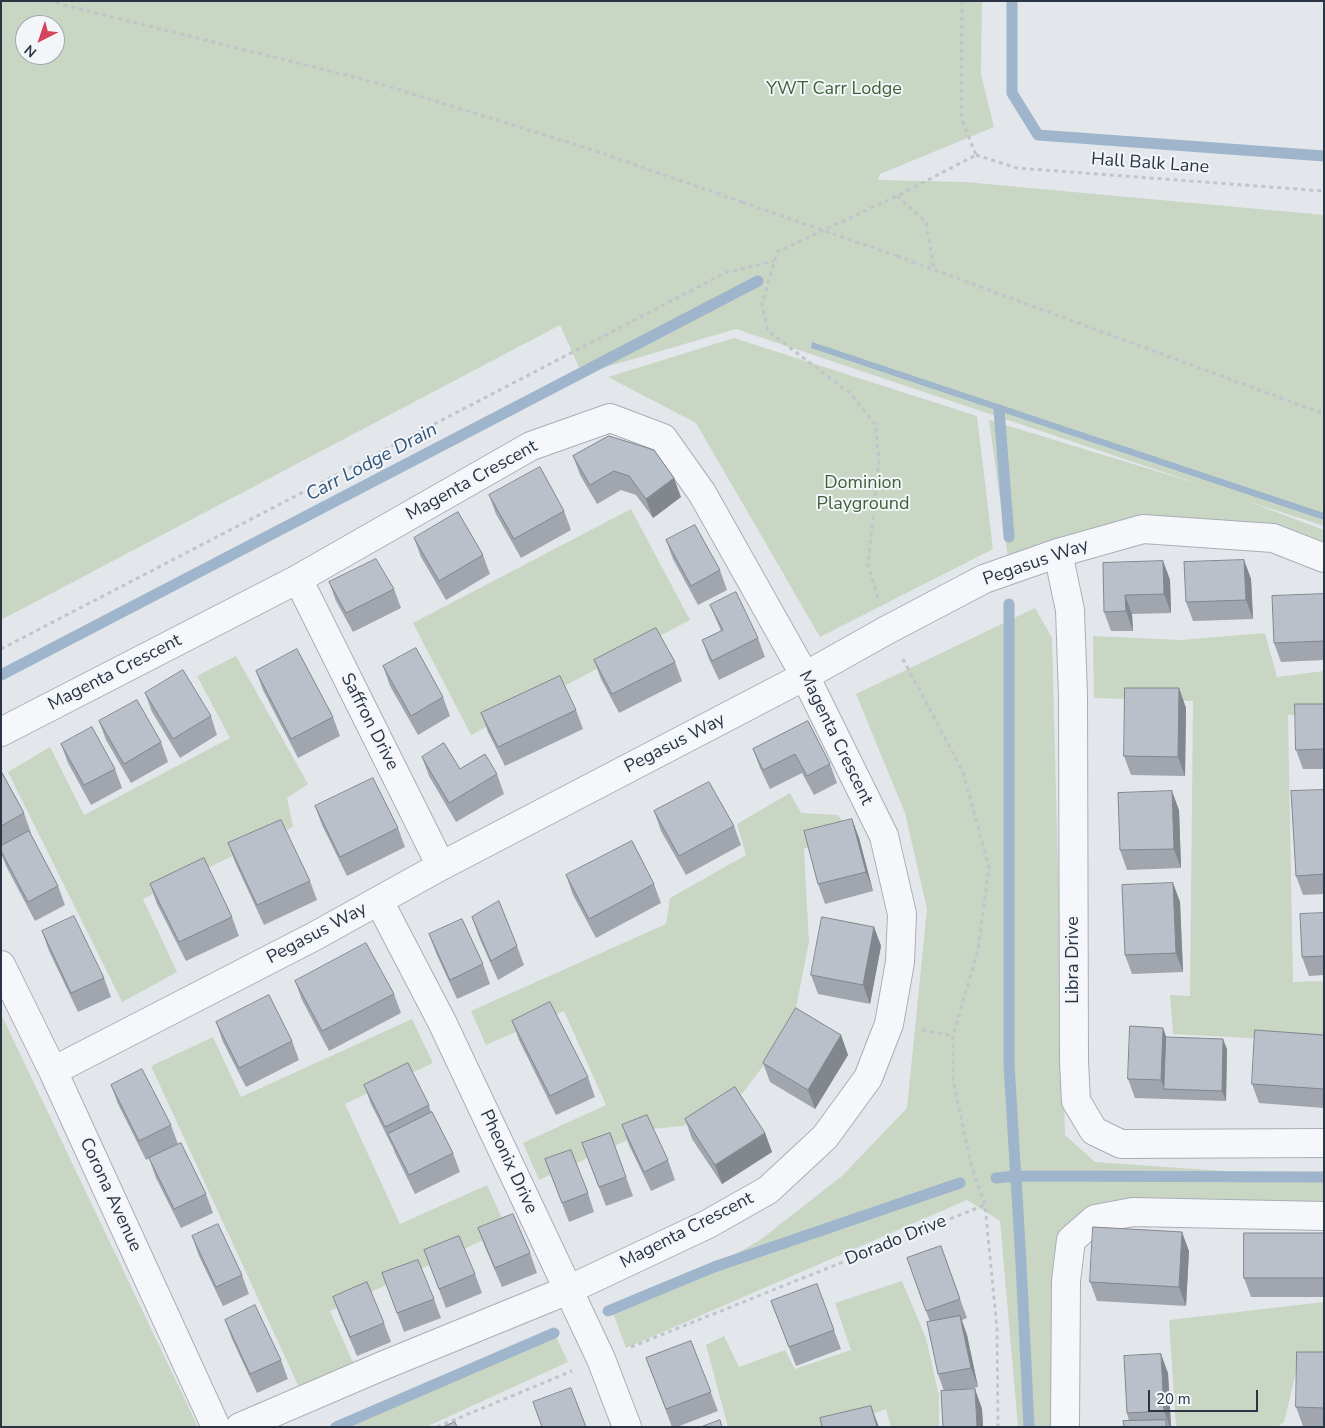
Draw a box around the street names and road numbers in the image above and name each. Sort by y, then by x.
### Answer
street label: Hall Balk Lane [1090,149,1210,179]
street label: Magenta Crescent [403,436,541,526]
street label: Pegasus Way [980,535,1092,591]
street label: Magenta Crescent [45,630,185,716]
street label: Magenta Crescent [793,667,877,809]
street label: Saffron Drive [335,670,403,774]
street label: Pegasus Way [621,709,729,779]
street label: Pegasus Way [263,899,371,969]
street label: Libra Drive [1063,916,1085,1004]
street label: Pheonix Drive [474,1107,542,1217]
street label: Corona Avenue [74,1134,146,1256]
street label: Magenta Crescent [617,1188,757,1274]
street label: Dorado Drive [842,1211,950,1271]

